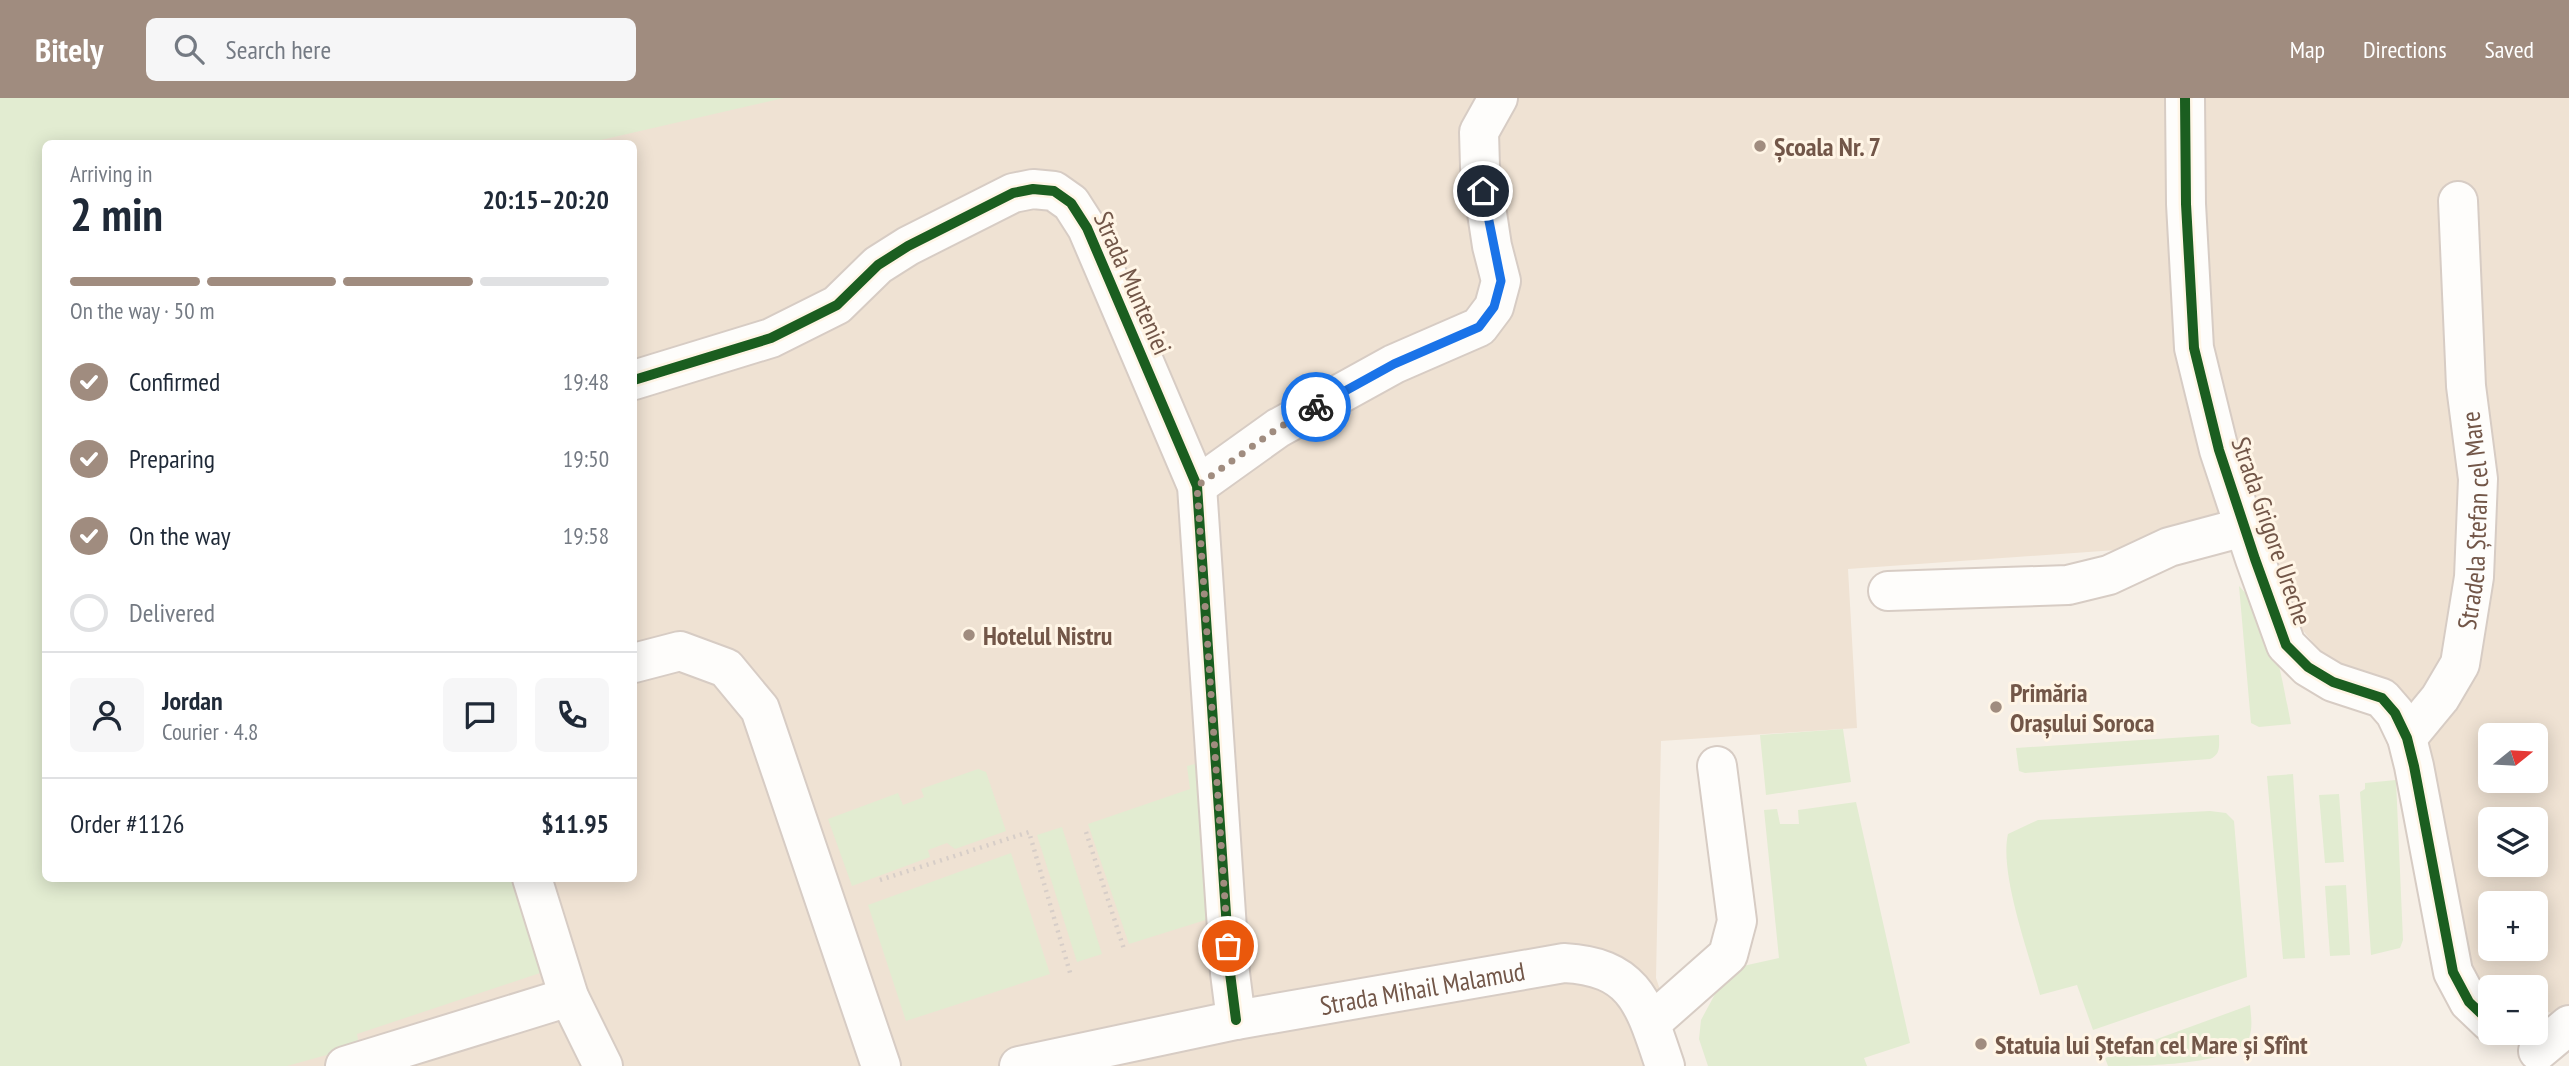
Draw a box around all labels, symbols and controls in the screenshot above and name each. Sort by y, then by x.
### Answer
search box [146,18,636,81]
text: Bitely [35,28,104,71]
icon: search [170,30,208,68]
text: Search here [226,33,331,66]
text: Map [2290,34,2325,65]
text: Directions [2363,34,2447,65]
text: Saved [2485,34,2534,65]
place label: Școala Nr. 7 [1774,130,1881,163]
marker: Școala Nr. 7 [1752,138,1768,154]
text: Arriving in [70,159,152,188]
pin [1453,161,1513,221]
icon: home [1464,172,1502,210]
text: 20:15–20:20 [482,183,609,216]
text: 2 min [70,184,163,244]
street label: Strada Munteniei [1087,206,1179,360]
text: On the way · 50 m [70,296,214,325]
icon: check [70,363,108,401]
text: Confirmed [129,365,220,398]
text: 19:48 [563,367,609,396]
courier [1281,372,1351,442]
icon: bike [1297,388,1335,426]
street label: Stradela Ștefan cel Mare [2449,410,2495,632]
street label: Strada Grigore Ureche [2224,432,2320,630]
icon: check [70,440,108,478]
text: Preparing [129,442,215,475]
text: 19:50 [563,444,609,473]
icon: check [70,517,108,555]
text: On the way [129,519,231,552]
text: 19:58 [563,521,609,550]
text: Delivered [129,596,215,629]
place label: Hotelul Nistru [983,619,1112,652]
marker: Hotelul Nistru [961,627,977,643]
place label: Primăria Orașului Soroca [2010,676,2155,739]
button: person [70,678,144,752]
button: chat [443,678,517,752]
button: phone [535,678,609,752]
text: Jordan [162,684,223,717]
marker: Primăria Orașului Soroca [1988,699,2004,715]
text: Courier · 4.8 [162,717,258,746]
north arrow [2478,723,2548,793]
map controls [2478,723,2548,1045]
text: Order #1126 [70,807,185,840]
text: $11.95 [541,807,609,840]
button: layers [2478,807,2548,877]
button: + [2478,891,2548,961]
pin [1198,916,1258,976]
icon: bag [1209,927,1247,965]
street label: Strada Mihail Malamud [1317,954,1527,1022]
button: − [2478,975,2548,1045]
place label: Statuia lui Ștefan cel Mare și Sfînt [1995,1028,2308,1061]
marker: Statuia lui Ștefan cel Mare și Sfînt [1973,1036,1989,1052]

